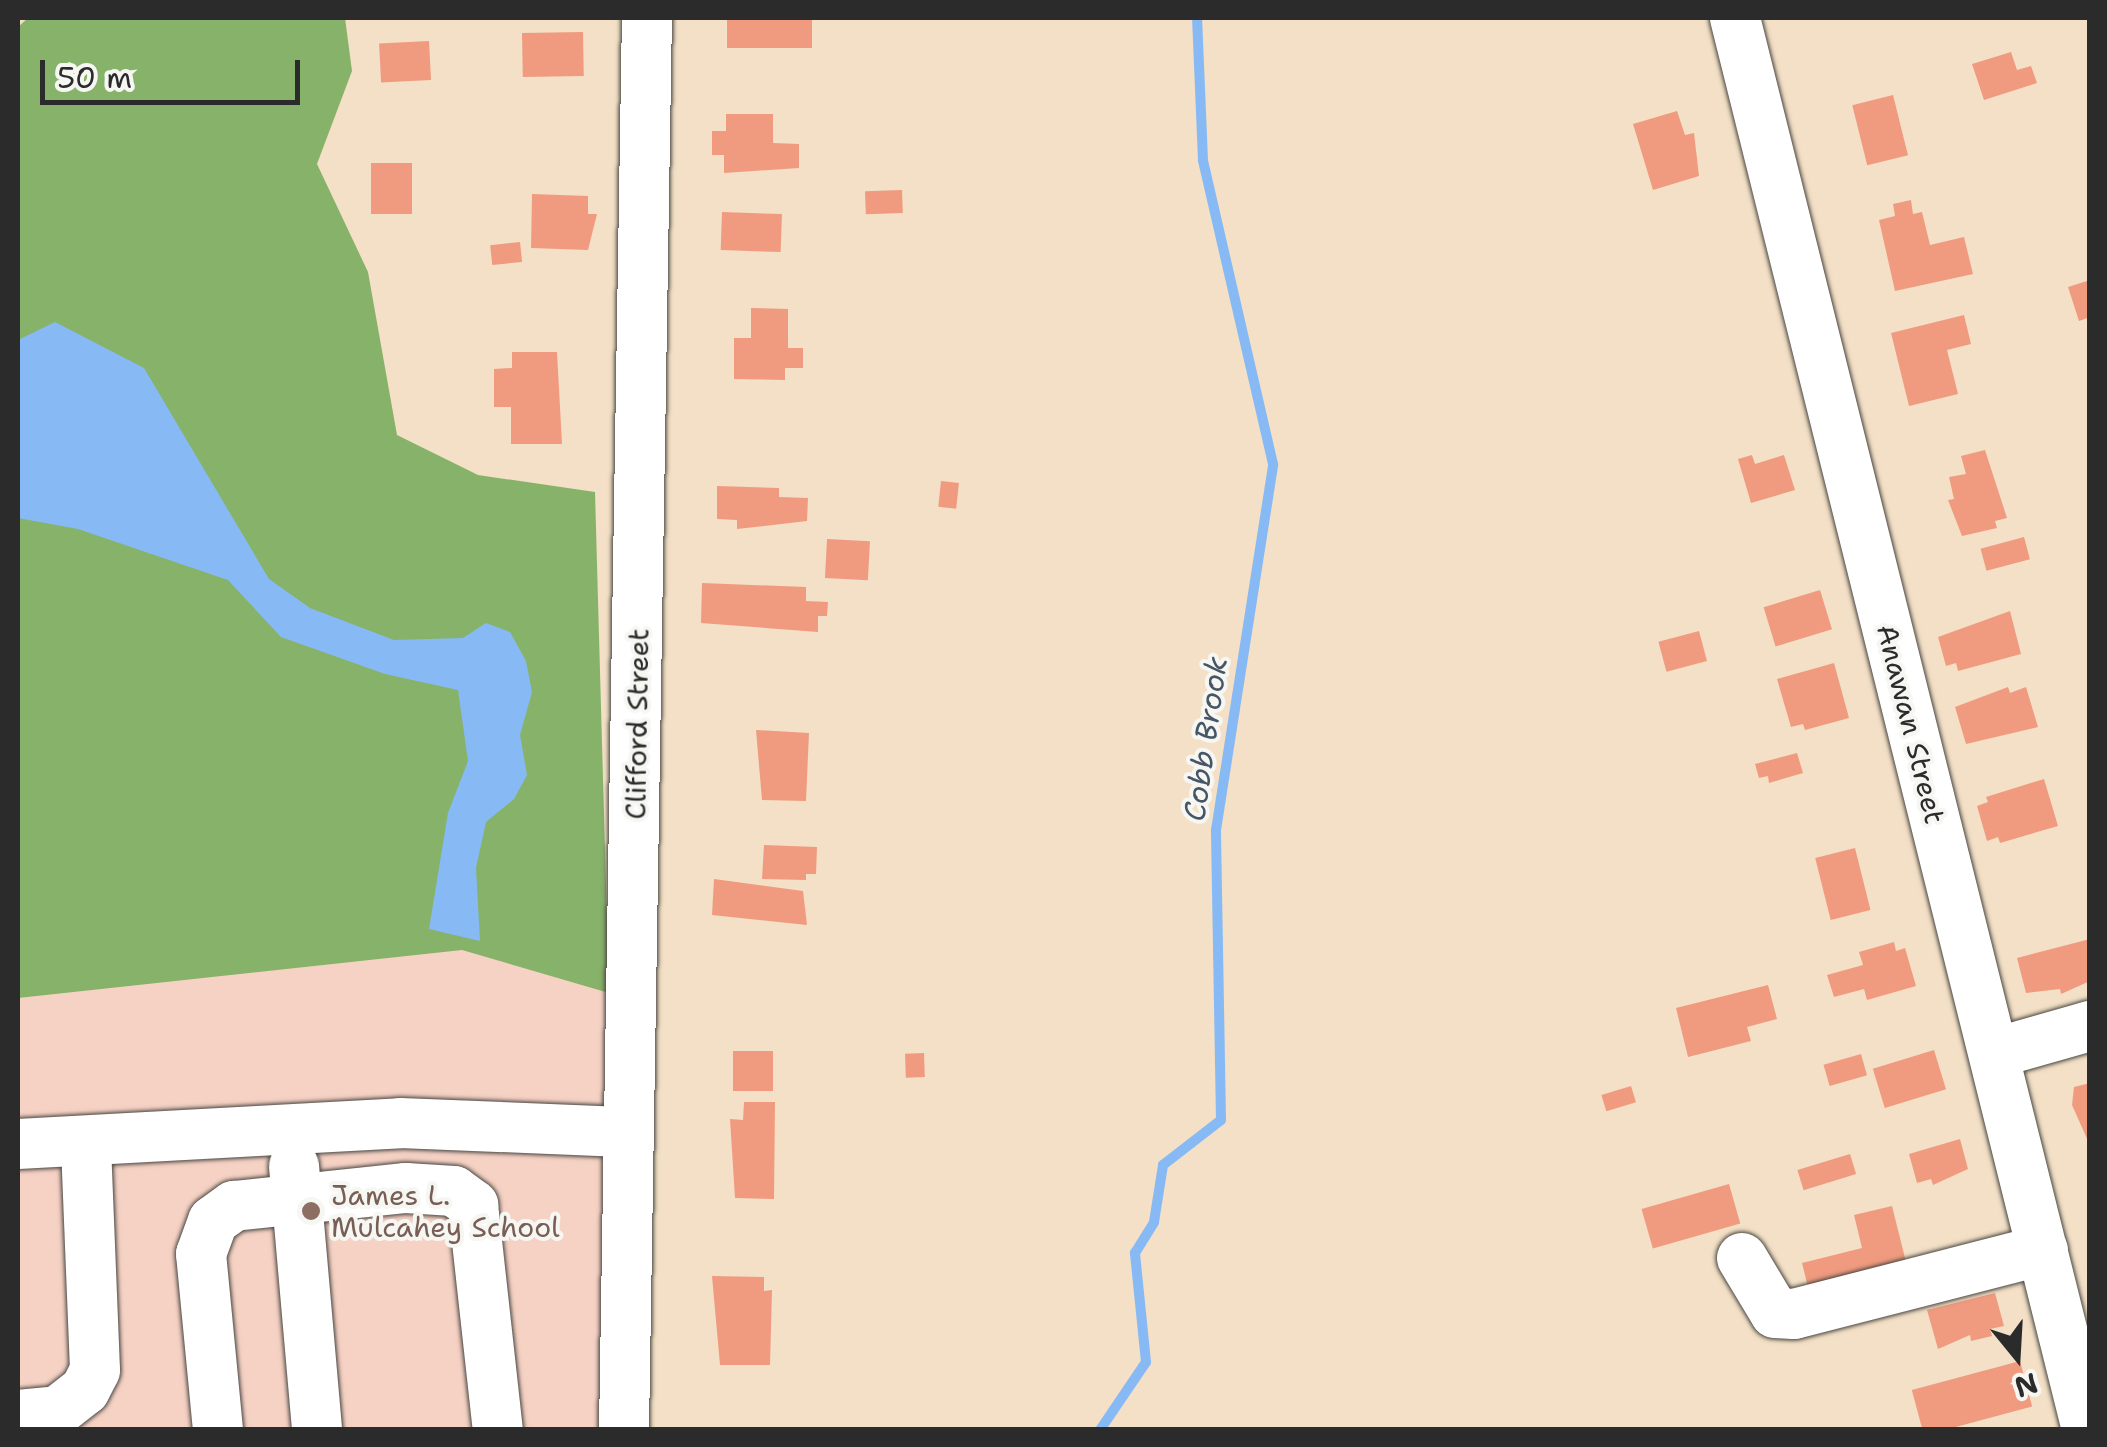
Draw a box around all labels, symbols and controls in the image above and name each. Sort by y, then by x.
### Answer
scale bar [45,40,305,102]
text: 50 m [57,57,132,98]
street label: Anawan Street [1870,621,1952,827]
street label: Clifford Street [619,628,655,820]
water label: Cobb Brook [1177,654,1235,824]
place label: James L. Mulcahey School [331,1178,560,1244]
marker: James L. Mulcahey School [300,1200,322,1222]
north arrow [1967,1307,2067,1407]
text: N [2010,1364,2043,1407]

